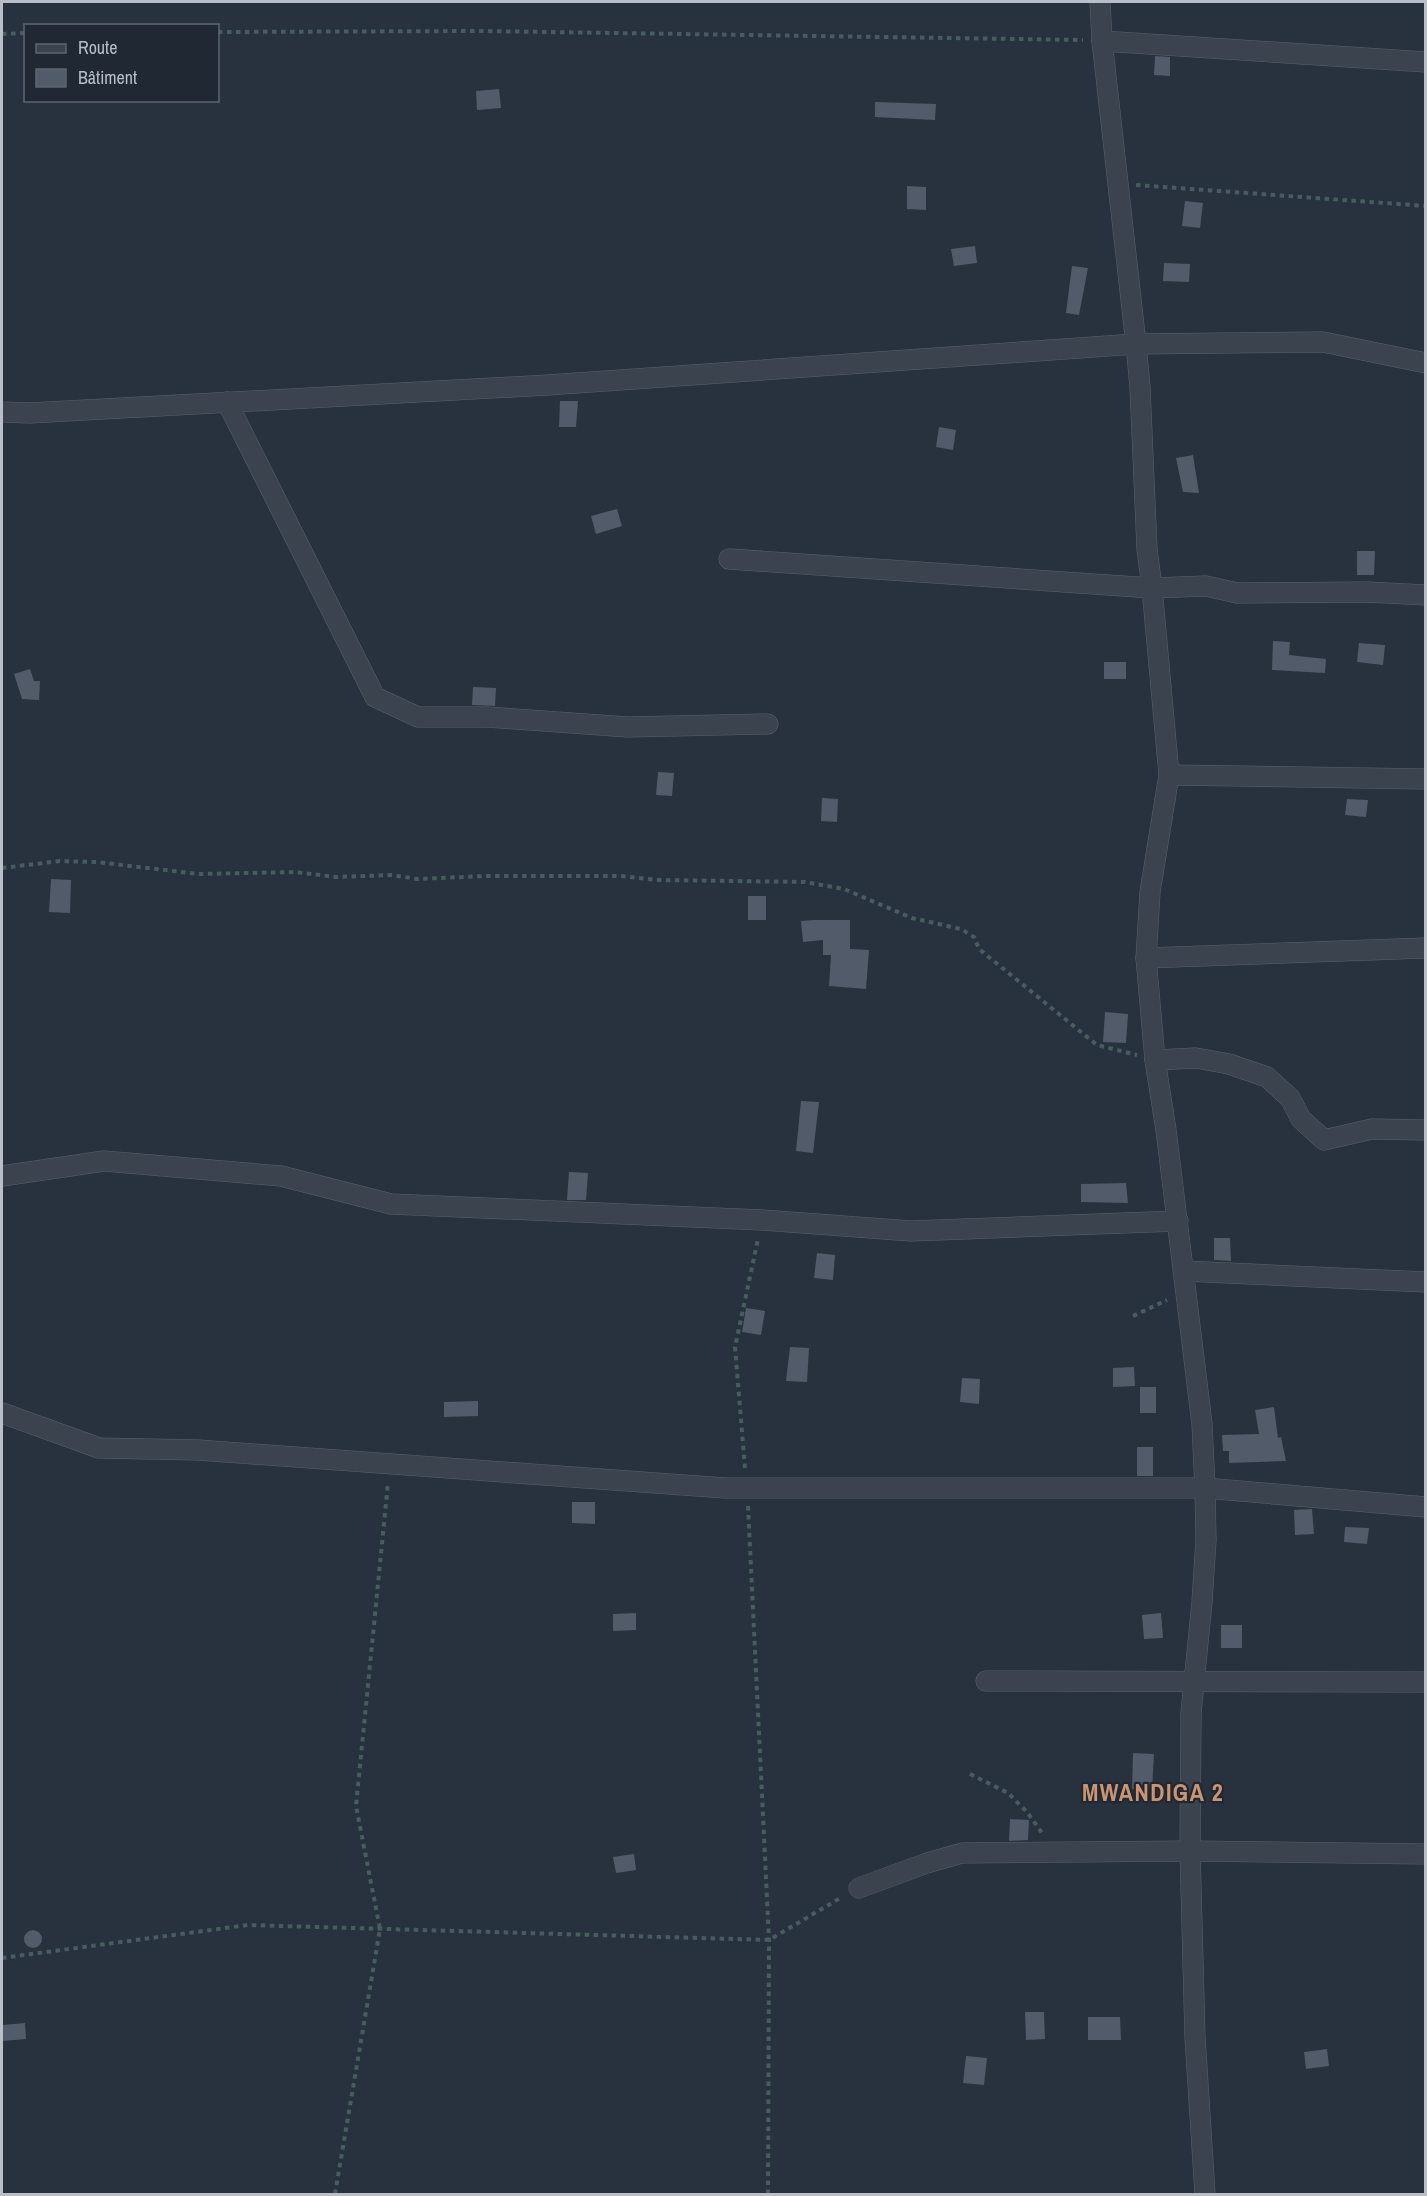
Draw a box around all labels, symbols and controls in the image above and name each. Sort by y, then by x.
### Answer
legend [24,24,219,102]
text: Route [78,35,117,60]
text: Bâtiment [78,65,137,90]
district label: MWANDIGA 2 [1082,1776,1224,1808]

